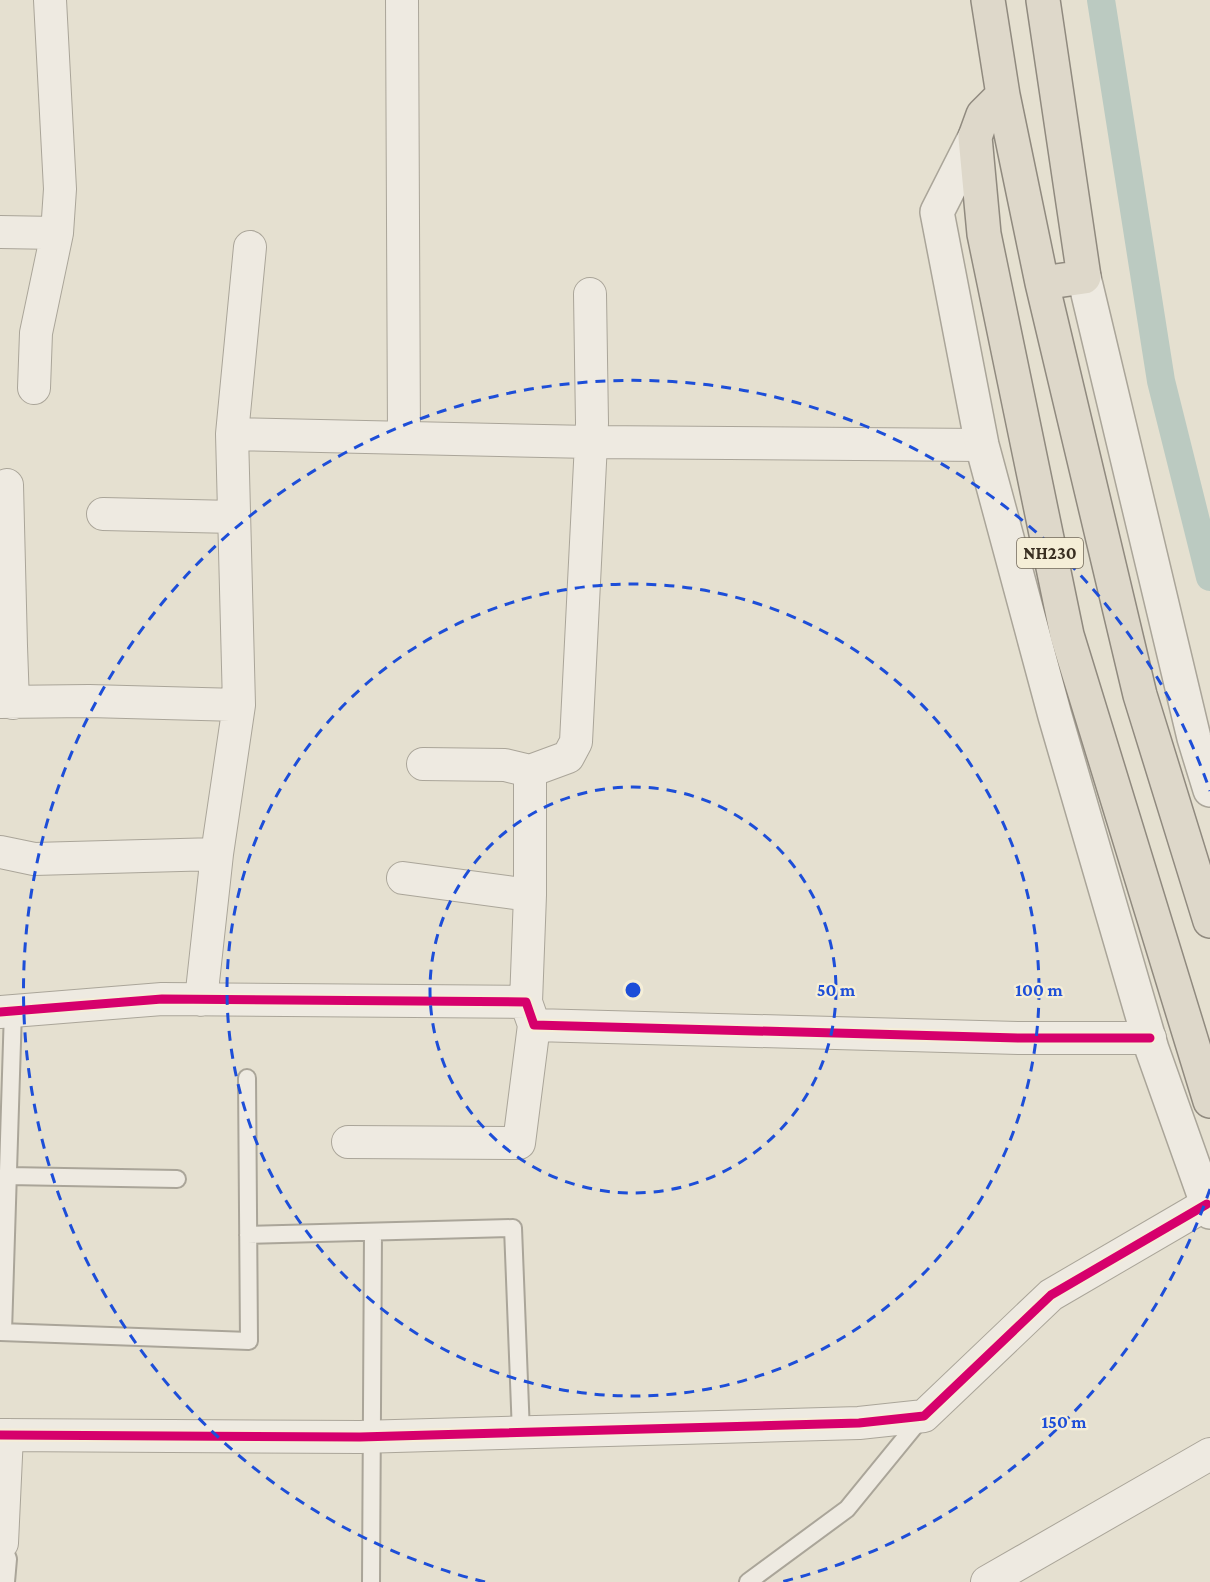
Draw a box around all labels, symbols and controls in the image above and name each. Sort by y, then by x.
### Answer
road number: NH230 [1017,538,1083,568]
centre of rings [623,980,643,1000]
text: 50 m [817,980,856,1000]
text: 100 m [1015,980,1063,1000]
text: 150 m [1041,1412,1087,1432]

